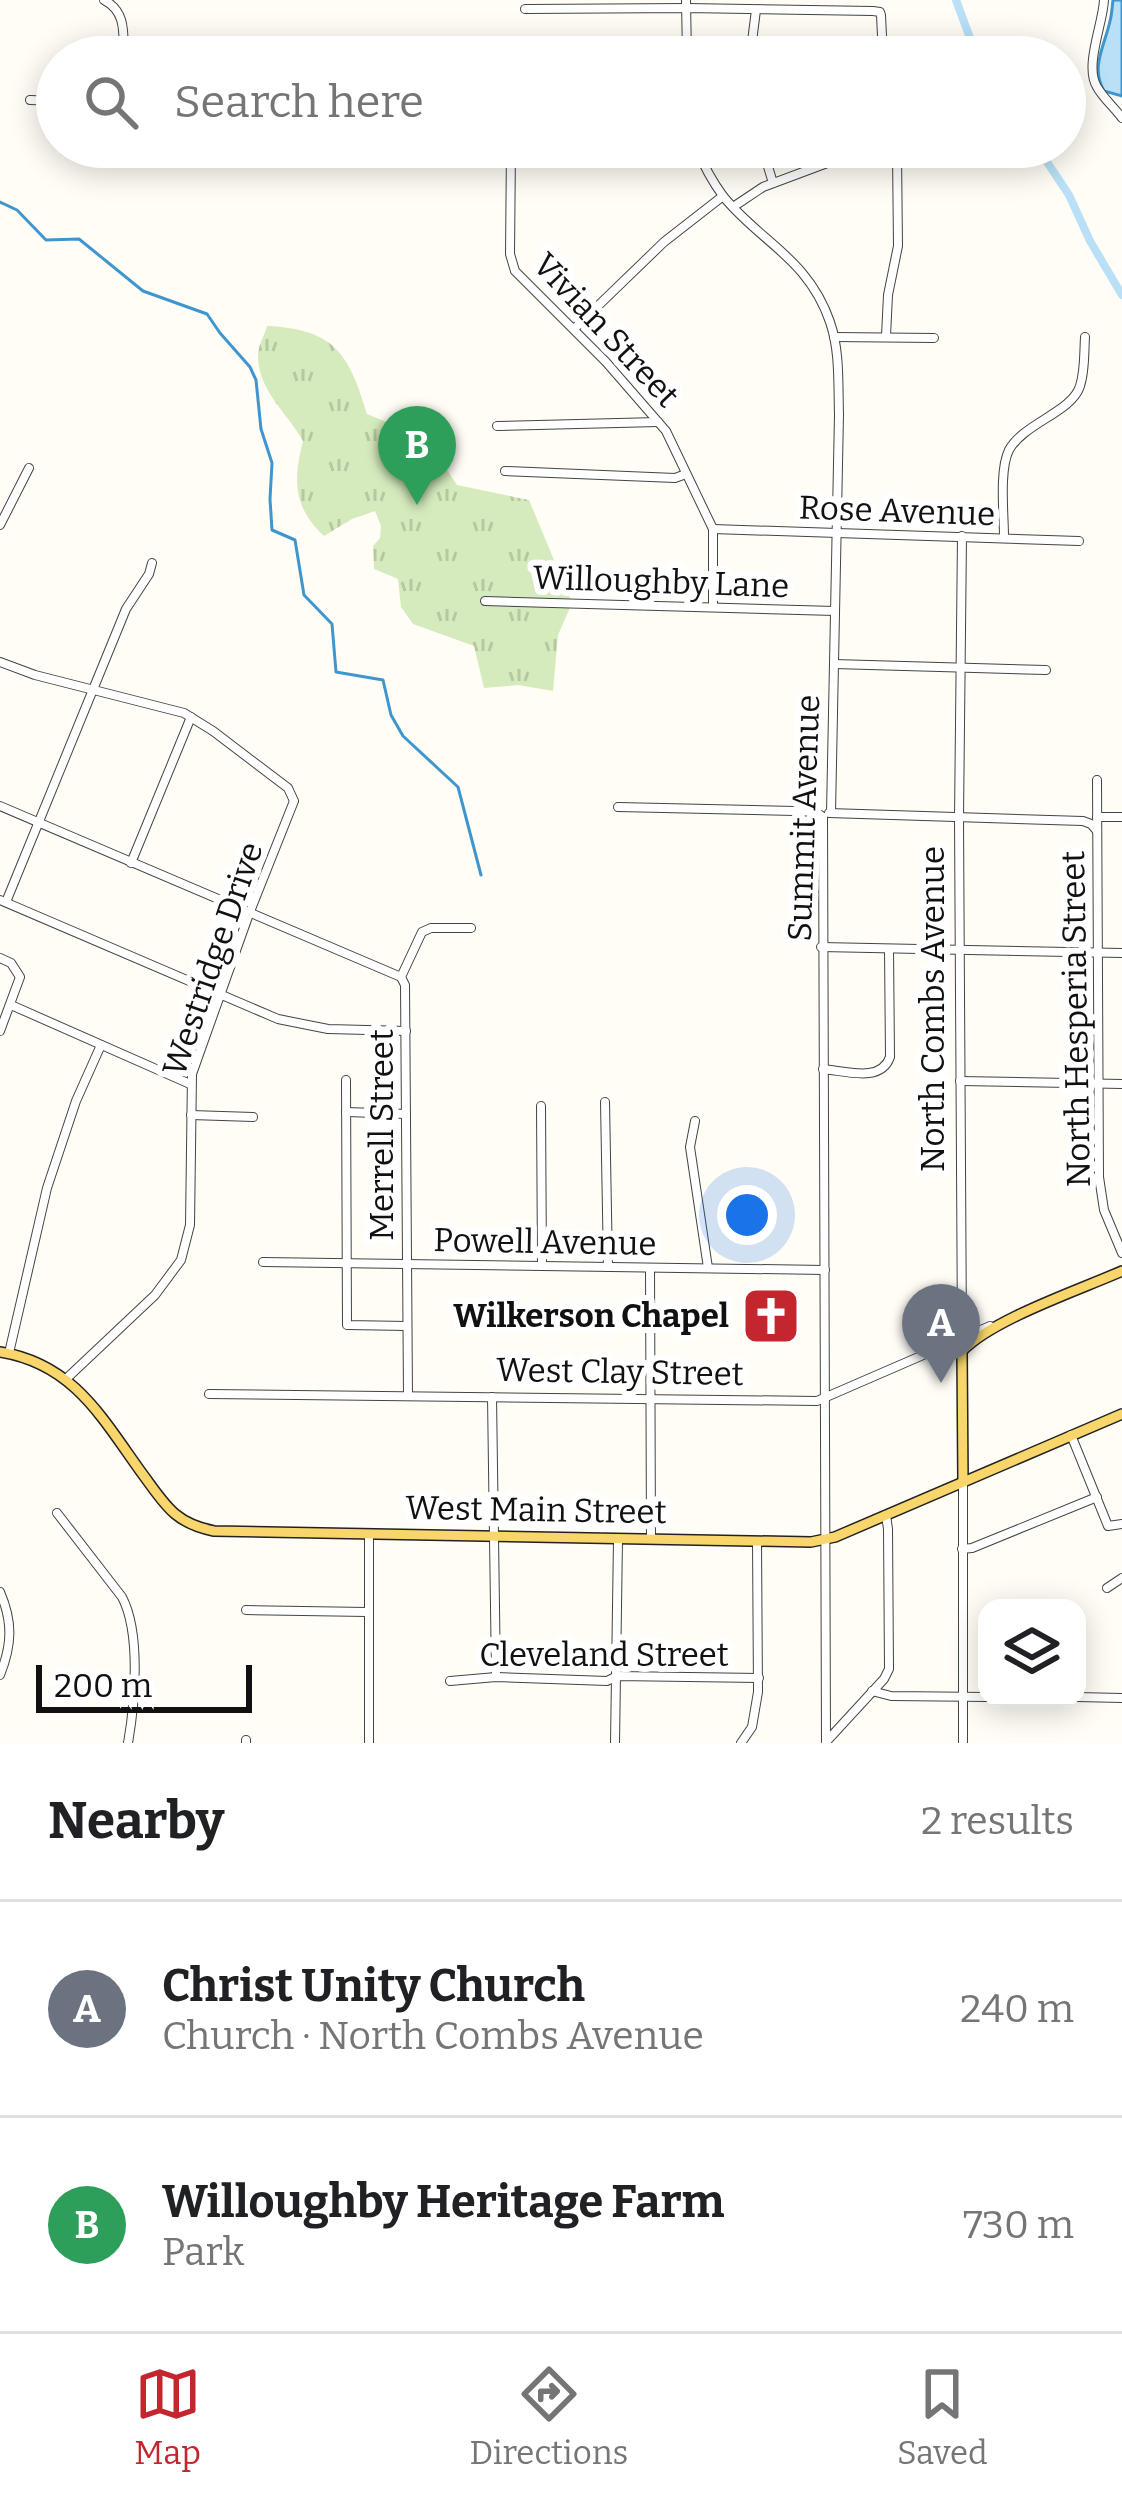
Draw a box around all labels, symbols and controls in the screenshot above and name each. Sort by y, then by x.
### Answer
search box [36,36,1086,168]
icon: search [78,69,144,135]
text: Search here [174,75,424,129]
street label: Vivian Street [525,245,687,415]
pin: B [378,406,456,505]
street label: Rose Avenue [798,488,996,534]
street label: Willoughby Lane [532,558,790,606]
street label: Summit Avenue [780,694,828,942]
street label: Westridge Drive [154,837,272,1081]
street label: North Combs Avenue [913,846,953,1172]
street label: North Hesperia Street [1053,850,1099,1188]
street label: Merrell Street [362,1029,402,1241]
your location [717,1185,777,1245]
street label: Powell Avenue [433,1220,657,1264]
pin: A [902,1284,980,1383]
church icon: Wilkerson Chapel [740,1285,802,1347]
place label: Wilkerson Chapel [453,1296,729,1336]
street label: West Clay Street [496,1350,744,1394]
street label: West Main Street [405,1488,667,1532]
map controls [978,1599,1086,1707]
button: layers [978,1599,1086,1707]
street label: Cleveland Street [479,1635,729,1675]
scale bar [36,1659,252,1712]
text: 200 m [54,1666,152,1706]
text: Nearby [48,1790,224,1852]
text: 2 results [921,1798,1074,1844]
text: Christ Unity Church [162,1959,585,2013]
text: A [73,1986,101,2032]
text: 240 m [960,1986,1074,2032]
text: Church · North Combs Avenue [162,2013,704,2059]
text: Willoughby Heritage Farm [162,2175,724,2229]
text: B [74,2202,100,2248]
text: 730 m [963,2202,1074,2248]
text: Park [162,2229,244,2275]
tab: Map [134,2361,201,2473]
tab: Directions [470,2361,628,2473]
tab: Saved [897,2361,988,2473]

